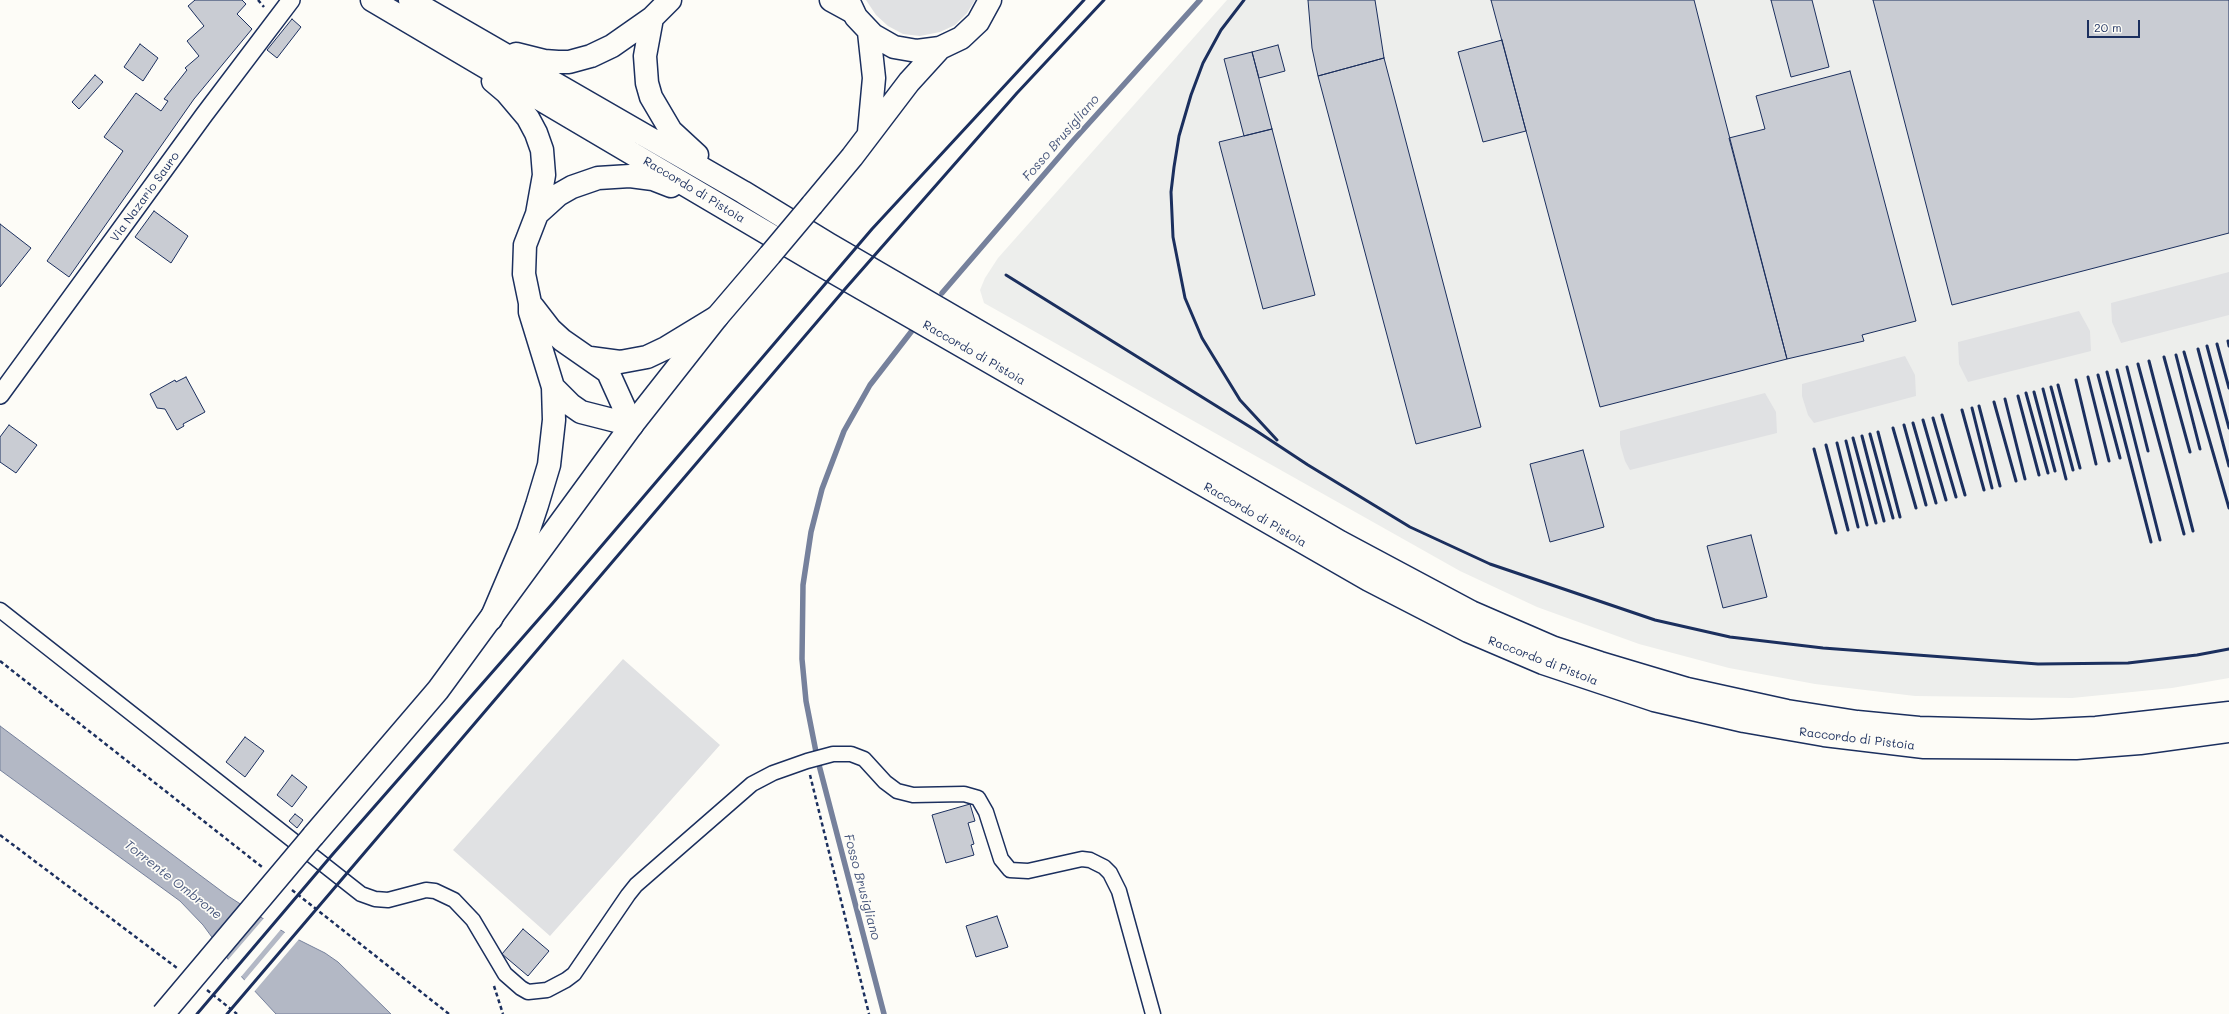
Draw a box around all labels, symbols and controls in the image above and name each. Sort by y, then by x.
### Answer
scale bar [2089,12,2142,38]
text: 20 m [2094,19,2122,35]
water label: Fosso Brusigliano [1019,92,1103,184]
street label: Via Nazario Sauro [108,149,182,245]
street label: Raccordo di Pistoia [640,154,748,226]
street label: Raccordo di Pistoia [920,318,1028,388]
street label: Raccordo di Pistoia [1201,480,1309,550]
street label: Raccordo di Pistoia [1486,633,1600,689]
street label: Raccordo di Pistoia [1798,725,1916,753]
water label: Fosso Brusigliano [840,832,884,942]
water label: Torrente Ombrone [121,837,225,923]

